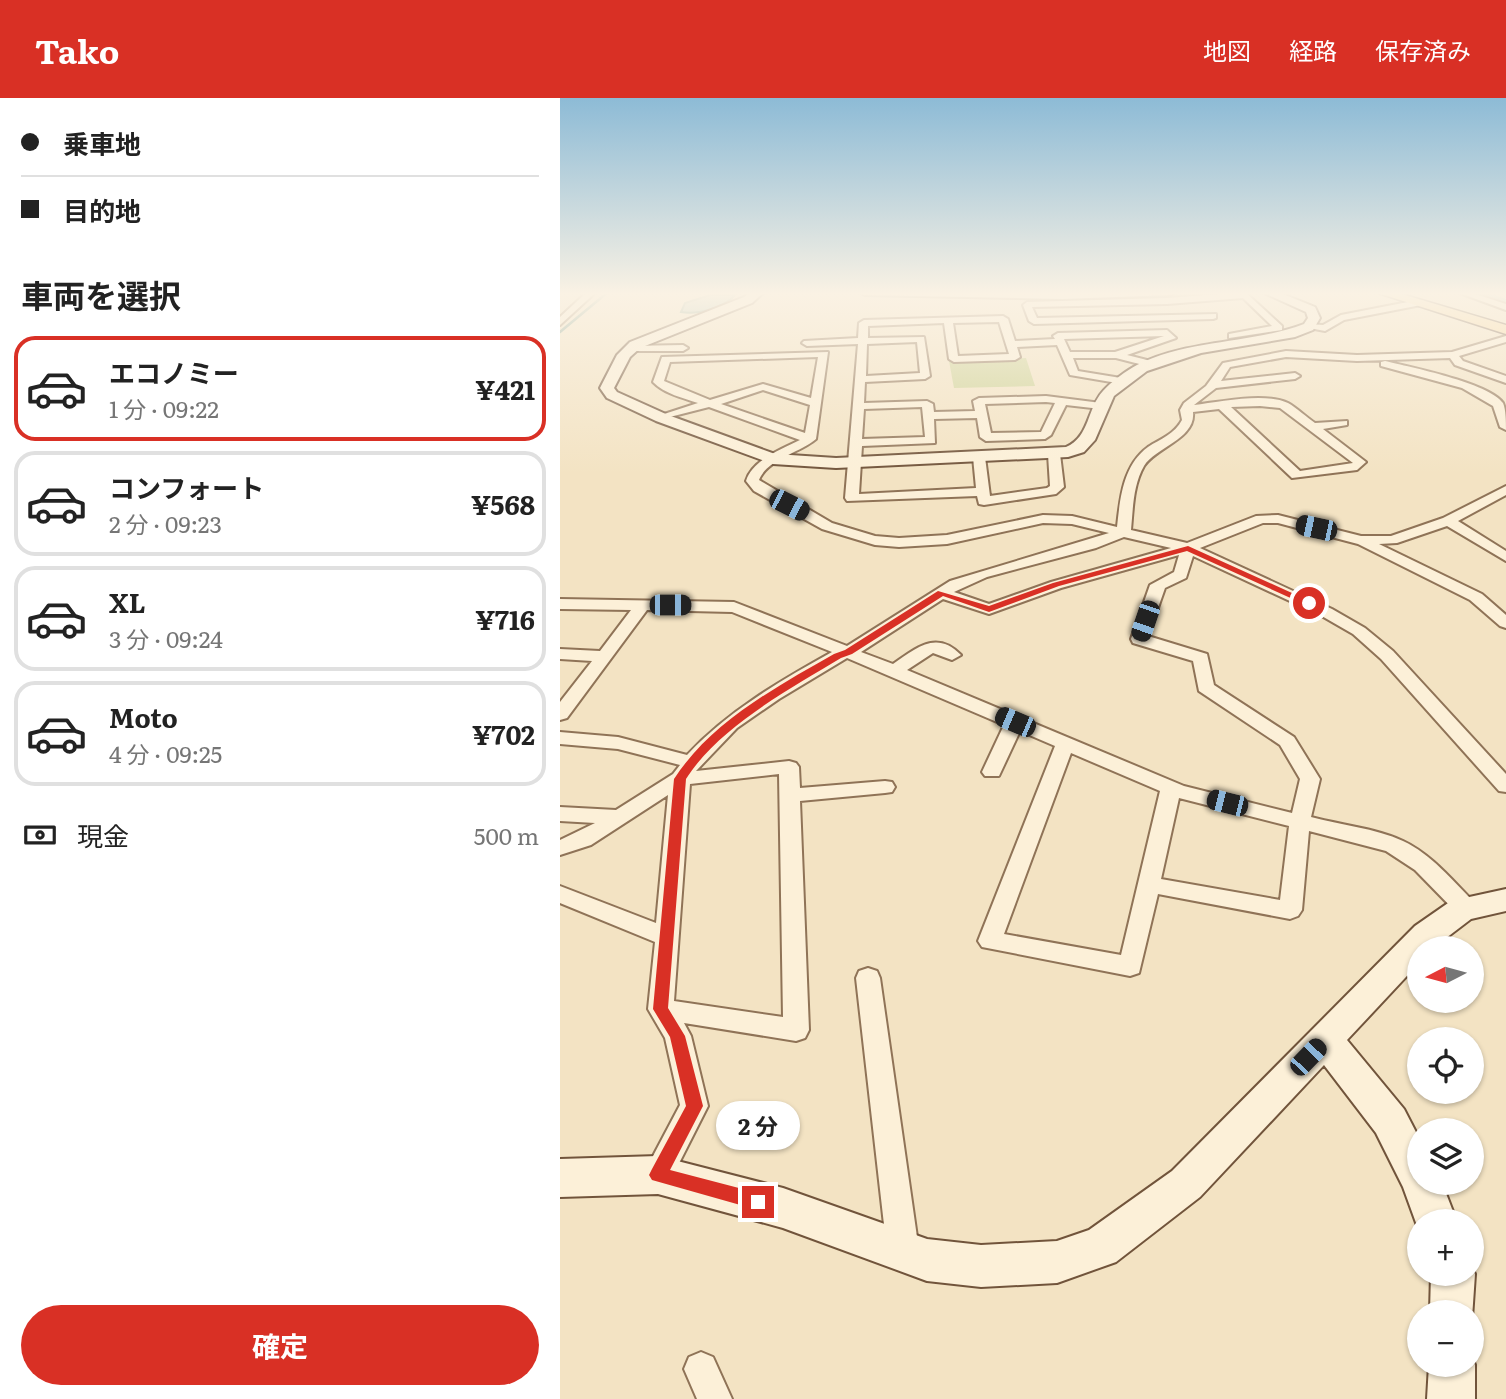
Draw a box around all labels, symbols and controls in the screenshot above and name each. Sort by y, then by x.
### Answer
text: Tako [35,25,119,74]
text: 地図 [1203,32,1251,67]
text: 経路 [1289,32,1337,67]
text: 保存済み [1375,32,1471,67]
text: 乗車地 [63,123,141,162]
text: 目的地 [63,190,141,229]
text: 車両を選択 [21,270,181,318]
text: エコノミー [109,352,239,391]
icon: car [25,357,88,420]
text: ¥421 [475,369,535,408]
text: 1 分 · 09:22 [109,391,219,425]
text: コンフォート [109,467,264,506]
icon: car [25,472,88,535]
text: ¥568 [471,484,535,523]
car [766,486,813,524]
text: 2 分 · 09:23 [109,506,222,540]
car [1294,513,1339,543]
text: XL [109,582,146,621]
icon: car [25,587,88,650]
route start [1293,587,1325,619]
car [650,595,692,616]
car [1129,598,1162,644]
text: ¥716 [475,599,535,638]
text: 3 分 · 09:24 [109,621,223,655]
text: Moto [109,697,178,736]
icon: car [25,702,88,765]
car [992,704,1039,740]
text: ¥702 [472,714,535,753]
text: 4 分 · 09:25 [109,736,222,770]
car [1205,788,1250,818]
text: 現金 [77,815,129,854]
icon: cash [21,816,59,854]
text: 500 m [474,818,539,852]
north arrow [1407,936,1484,1013]
map controls [1407,936,1484,1377]
button: locate [1407,1027,1484,1104]
car [1286,1035,1331,1079]
callout: 2 分 [716,1100,800,1150]
text: 2 分 [738,1108,778,1142]
button: layers [1407,1118,1484,1195]
route end [742,1186,774,1218]
button: + [1407,1209,1484,1286]
button: − [1407,1300,1484,1377]
button: 確定 [21,1305,539,1385]

